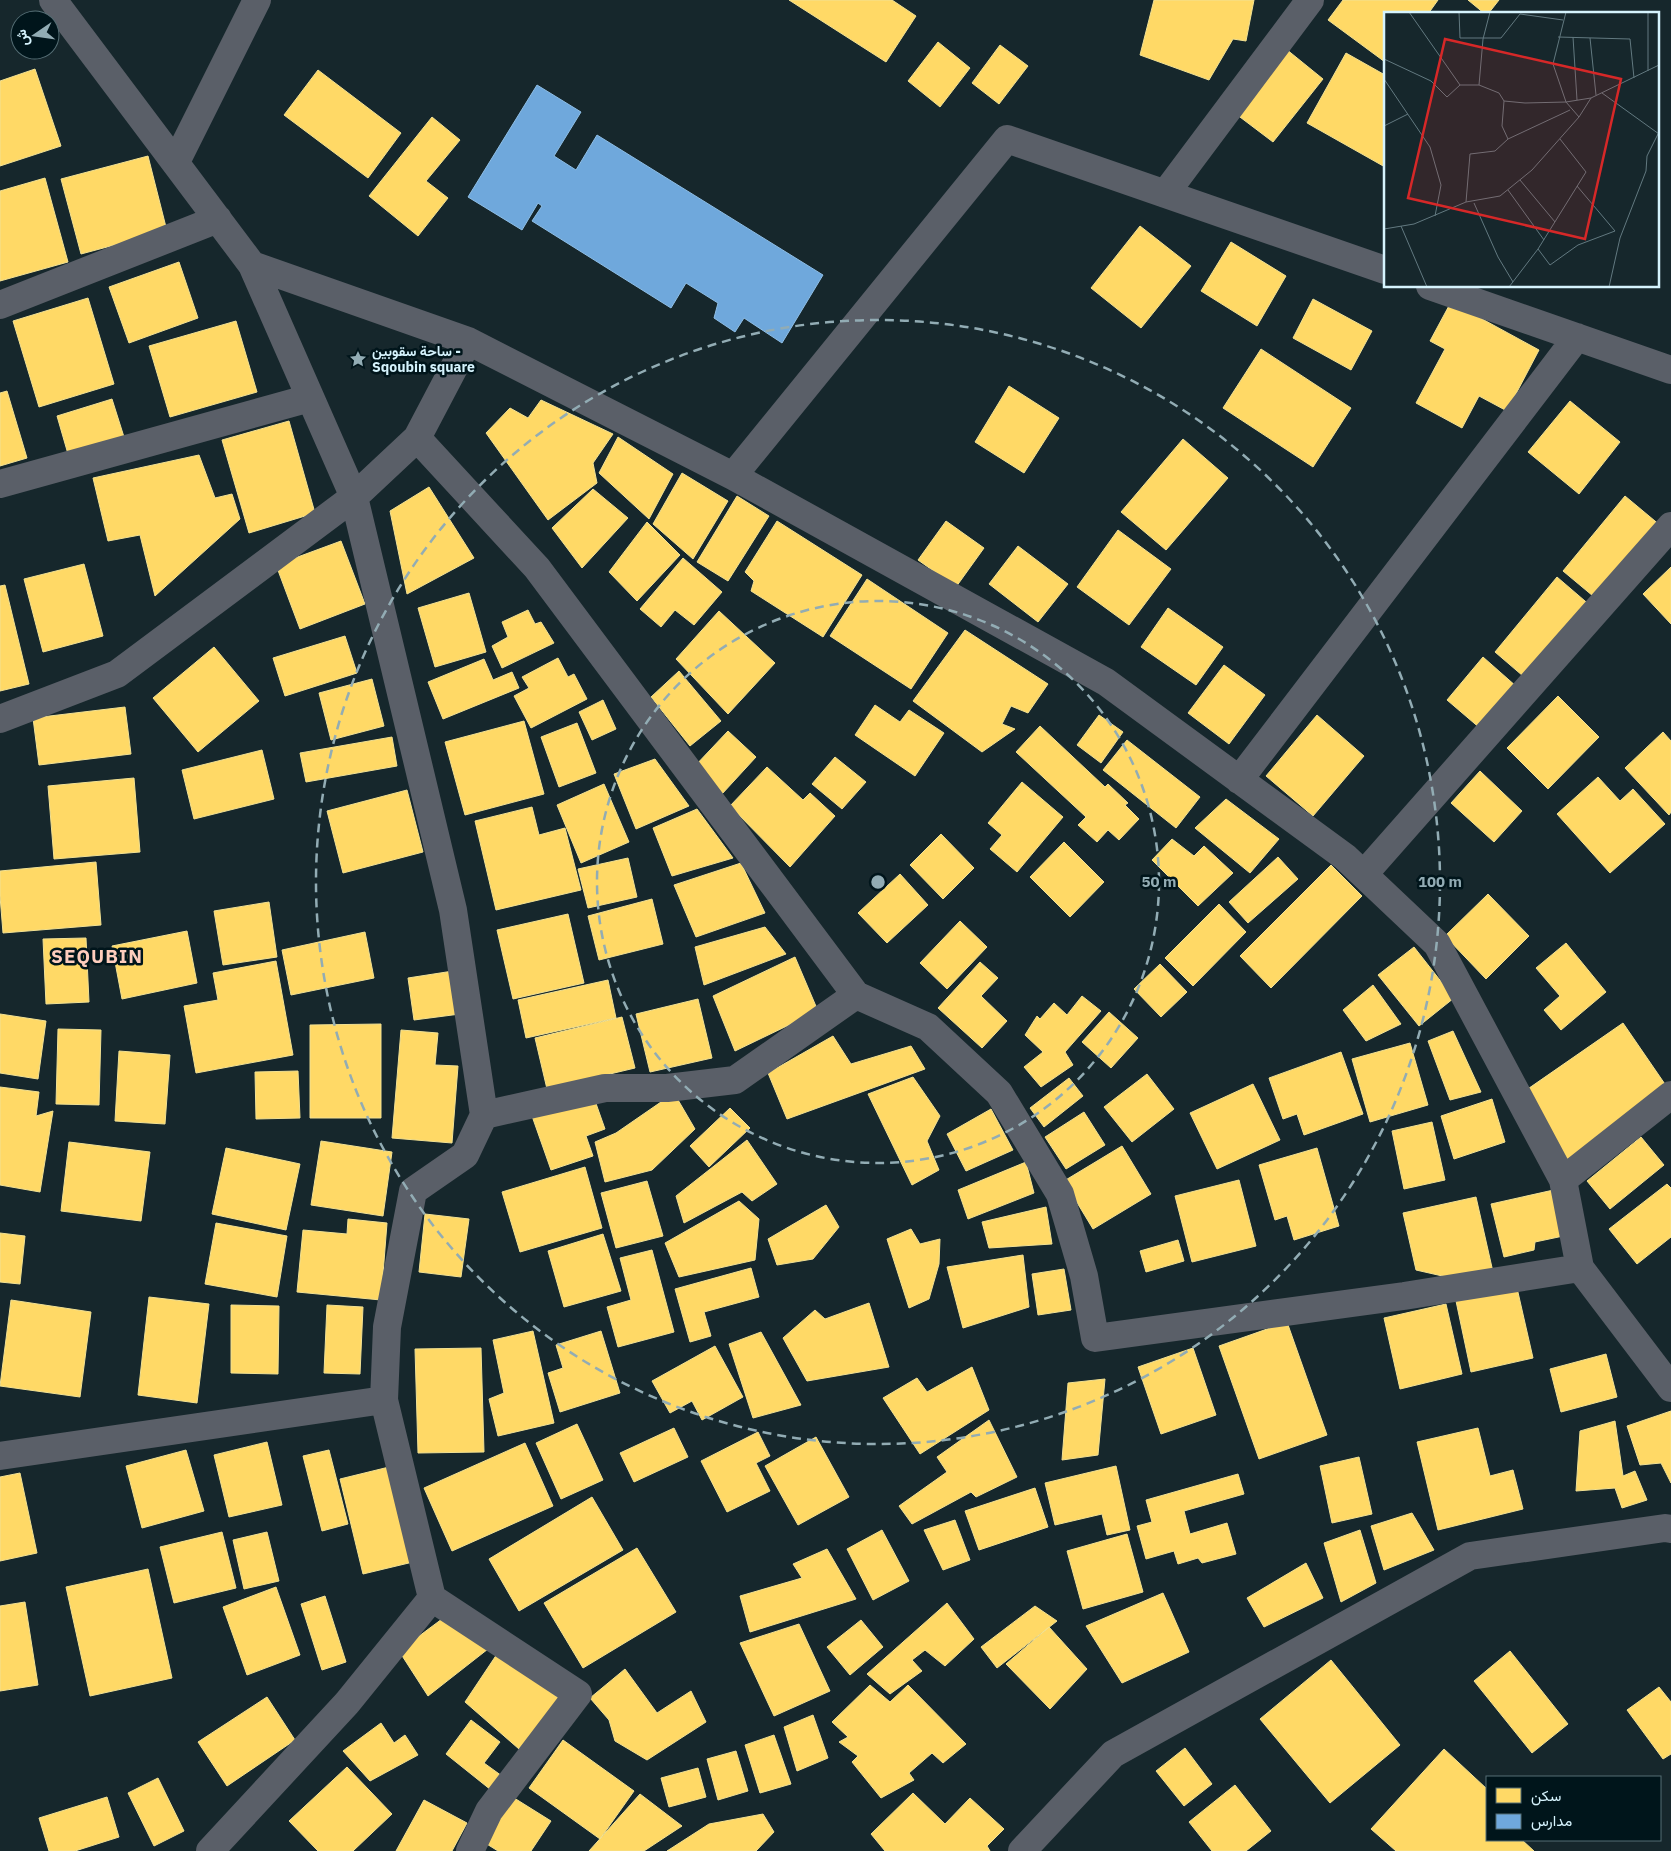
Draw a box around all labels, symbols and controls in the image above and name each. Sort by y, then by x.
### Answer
north arrow [10,10,60,60]
inset map [1384,12,1658,288]
text: ش [12,28,33,48]
place label: ساحة سقوبين - Sqoubin square [372,342,475,376]
place icon: ساحة سقوبين - Sqoubin square [348,349,368,369]
text: 50 m [1142,872,1176,891]
text: 100 m [1418,872,1462,891]
centre of rings [869,873,887,891]
district label: SEQUBIN [51,944,143,968]
legend [1486,1776,1661,1841]
text: سكن [1531,1786,1561,1806]
text: مدارس [1531,1811,1572,1831]

